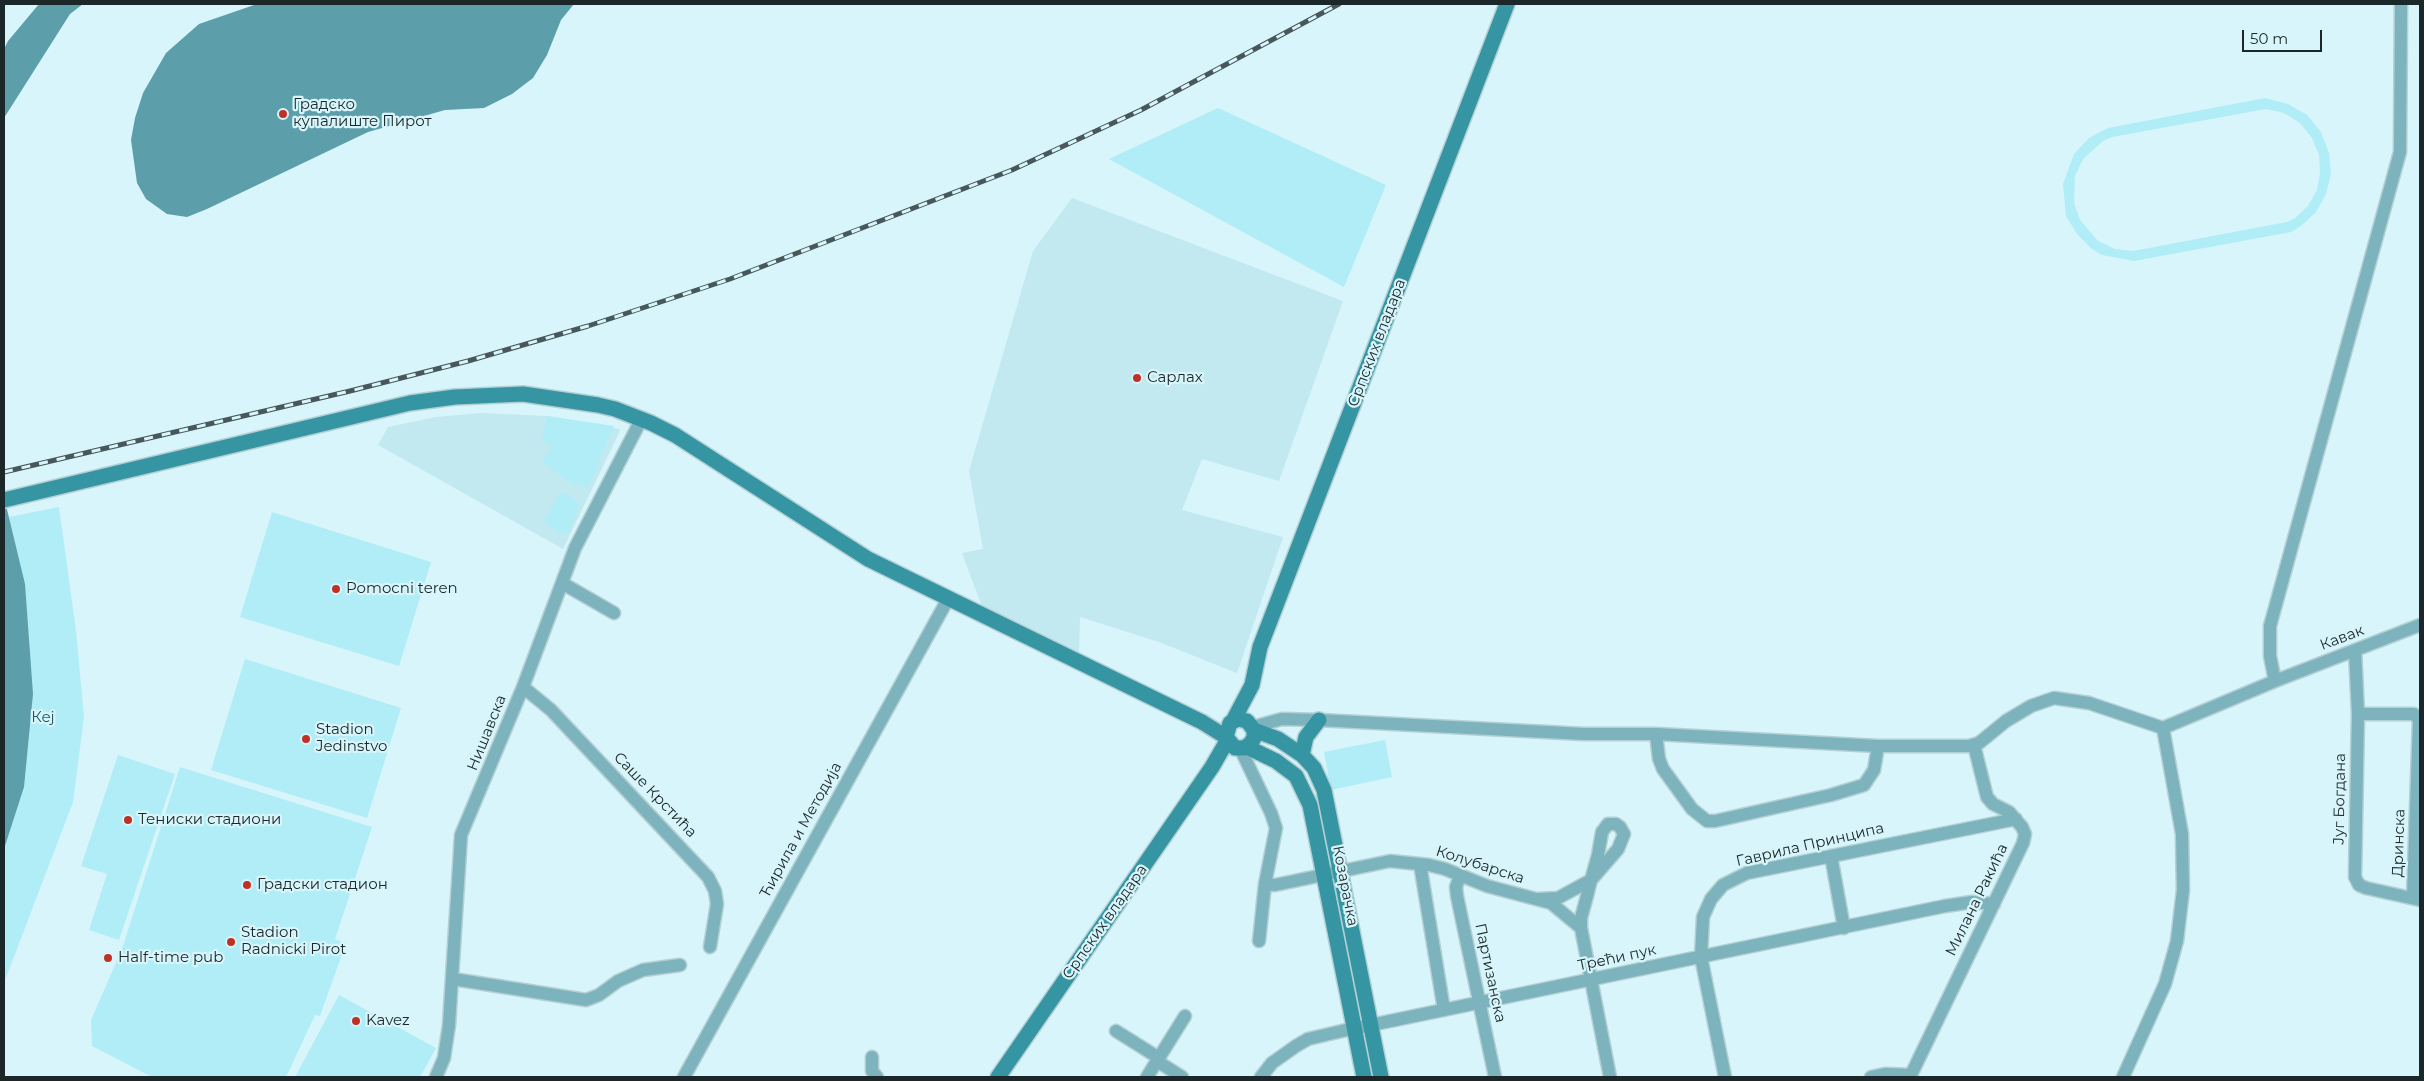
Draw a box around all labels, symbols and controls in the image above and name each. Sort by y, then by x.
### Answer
scale bar [2244,20,2324,52]
text: 50 m [2250,29,2288,48]
place label: Градско купалиште Пирот [293,96,432,131]
marker: Градско купалиште Пирот [277,108,289,120]
street label: Српских владара [1344,277,1410,409]
place label: Сарлах [1147,369,1203,387]
marker: Сарлах [1131,372,1143,384]
place label: Pomocni teren [346,580,458,598]
marker: Pomocni teren [330,583,342,595]
street label: Кавак [2317,621,2367,655]
street label: Нишавска [464,692,510,774]
park label: Кеј [31,709,55,727]
place label: Stadion Jedinstvo [316,721,387,756]
marker: Stadion Jedinstvo [300,733,312,745]
street label: Саше Крстића [610,749,700,841]
street label: Југ Богдана [2330,753,2350,845]
street label: Ћирила и Методија [756,759,846,901]
street label: Дринска [2389,809,2409,877]
place label: Тениски стадиони [138,811,281,829]
marker: Тениски стадиони [122,814,134,826]
street label: Гаврила Принципа [1734,819,1886,871]
street label: Милана Ракића [1942,841,2012,959]
street label: Колубарска [1434,842,1526,888]
street label: Козарачка [1328,844,1362,928]
street label: Српских владара [1059,861,1151,983]
place label: Градски стадион [257,876,388,894]
marker: Градски стадион [241,879,253,891]
street label: Партизанска [1471,922,1509,1024]
place label: Stadion Radnicki Pirot [241,924,346,959]
marker: Stadion Radnicki Pirot [225,936,237,948]
street label: Трећи пук [1576,941,1658,975]
place label: Half-time pub [118,949,223,967]
marker: Half-time pub [102,952,114,964]
place label: Kavez [366,1012,410,1030]
marker: Kavez [350,1015,362,1027]

